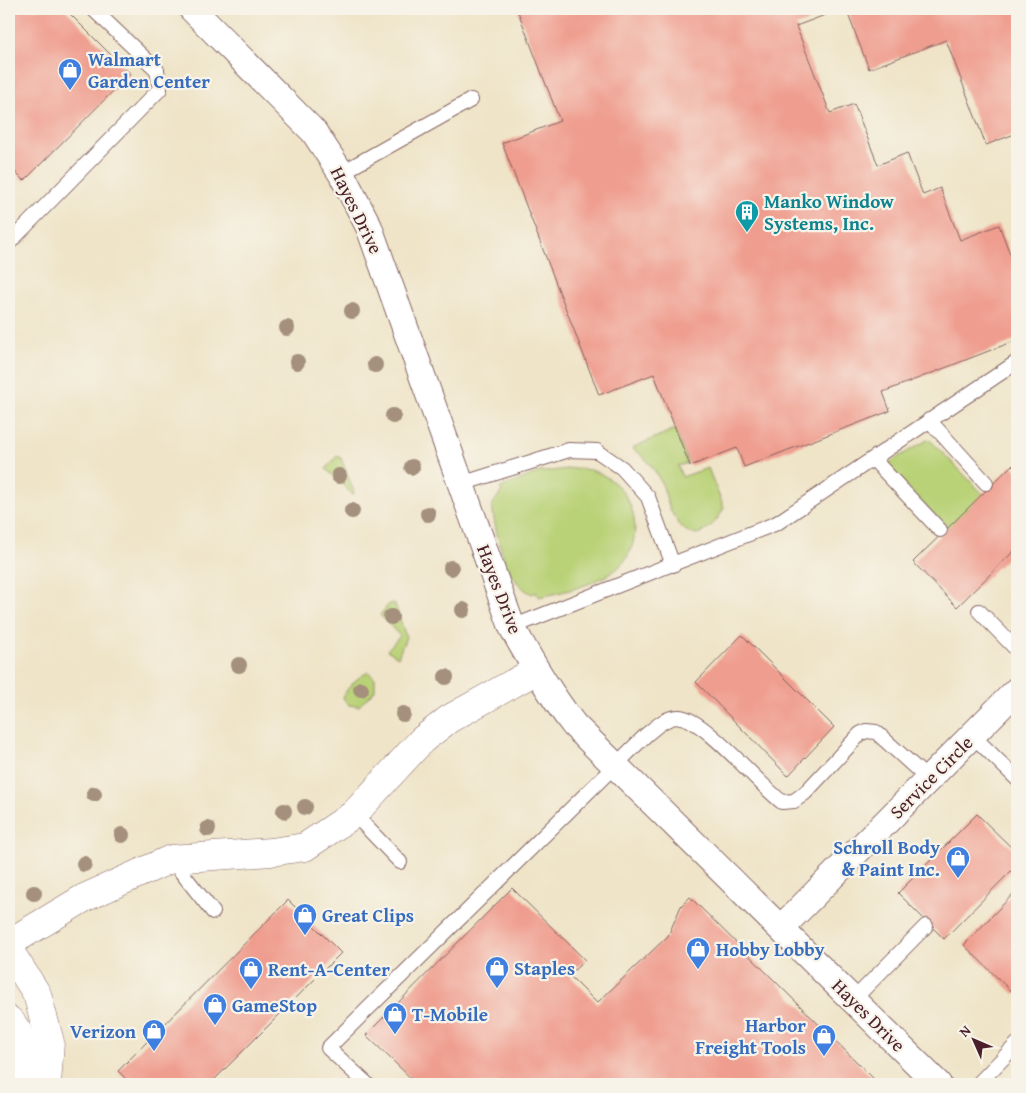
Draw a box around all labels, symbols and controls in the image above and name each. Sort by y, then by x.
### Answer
place label: Walmart Garden Center [88,45,210,95]
shop icon: Walmart Garden Center [57,57,83,91]
street label: Hayes Drive [324,162,390,258]
place label: Manko Window Systems, Inc. [764,187,894,237]
building icon: Manko Window Systems, Inc. [734,199,760,233]
street label: Hayes Drive [470,540,530,638]
street label: Service Circle [883,729,979,825]
place label: Schroll Body & Paint Inc. [833,833,940,883]
shop icon: Schroll Body & Paint Inc. [945,845,971,879]
place label: Great Clips [322,901,414,929]
shop icon: Great Clips [292,902,318,936]
place label: Hobby Lobby [716,935,825,963]
shop icon: Hobby Lobby [685,936,711,970]
place label: Staples [514,954,575,982]
place label: Rent-A-Center [268,955,390,983]
shop icon: Staples [484,955,510,989]
shop icon: Rent-A-Center [238,956,264,990]
street label: Hayes Drive [826,972,912,1058]
place label: GameStop [232,991,317,1019]
shop icon: GameStop [202,992,228,1026]
place label: T-Mobile [412,1000,488,1028]
shop icon: T-Mobile [382,1001,408,1035]
place label: Harbor Freight Tools [695,1011,806,1061]
north arrow [948,1016,998,1066]
place label: Verizon [70,1017,137,1045]
shop icon: Verizon [141,1018,167,1052]
text: N [954,1020,976,1041]
shop icon: Harbor Freight Tools [811,1023,837,1057]

